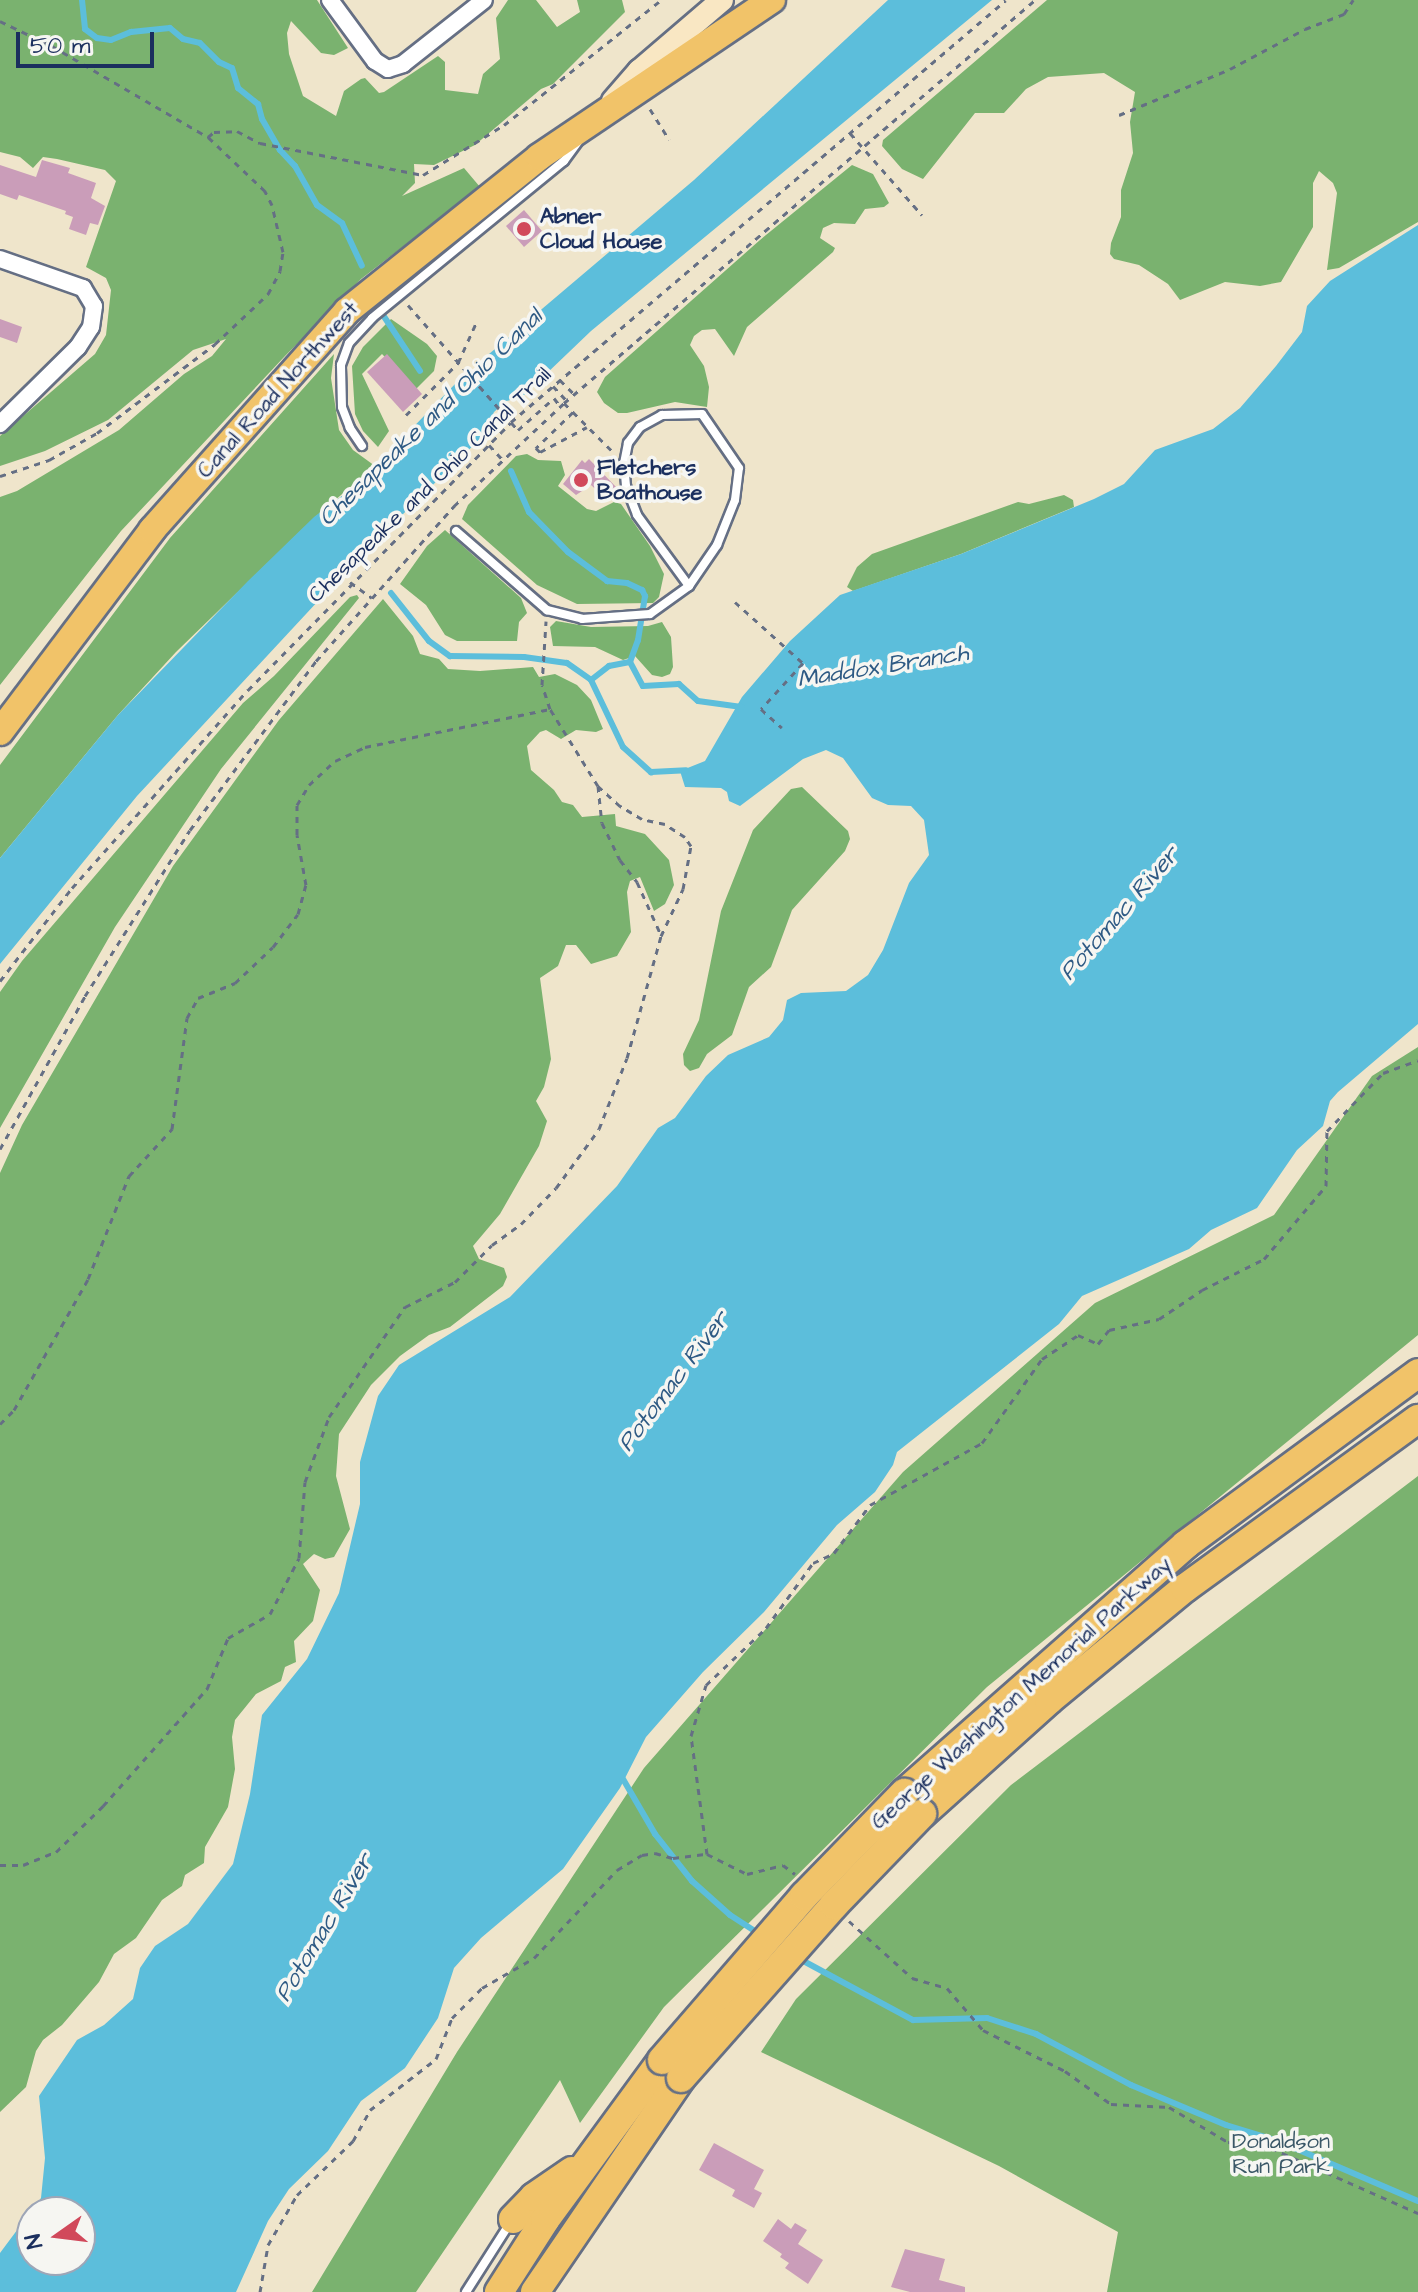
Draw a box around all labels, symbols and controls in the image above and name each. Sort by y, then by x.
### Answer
scale bar [20,16,158,66]
text: 50 m [30,29,90,63]
place label: Abner Cloud House [540,203,662,254]
marker: Abner Cloud House [515,220,533,238]
street label: Canal Road Northwest [192,296,364,484]
water label: Chesapeake and Ohio Canal [313,303,549,533]
street label: Chesapeake and Ohio Canal Trail [303,362,557,608]
place label: Fletchers Boathouse [597,454,702,506]
marker: Fletchers Boathouse [572,471,590,489]
water label: Maddox Branch [795,639,971,695]
water label: Potomac River [1054,841,1186,987]
water label: Potomac River [612,1307,736,1457]
street label: George Washington Memorial Parkway [865,1551,1177,1835]
water label: Potomac River [270,1849,380,2007]
park label: Donaldson Run Park [1232,2128,1330,2180]
north arrow [16,2196,96,2276]
text: N [17,2231,51,2252]

